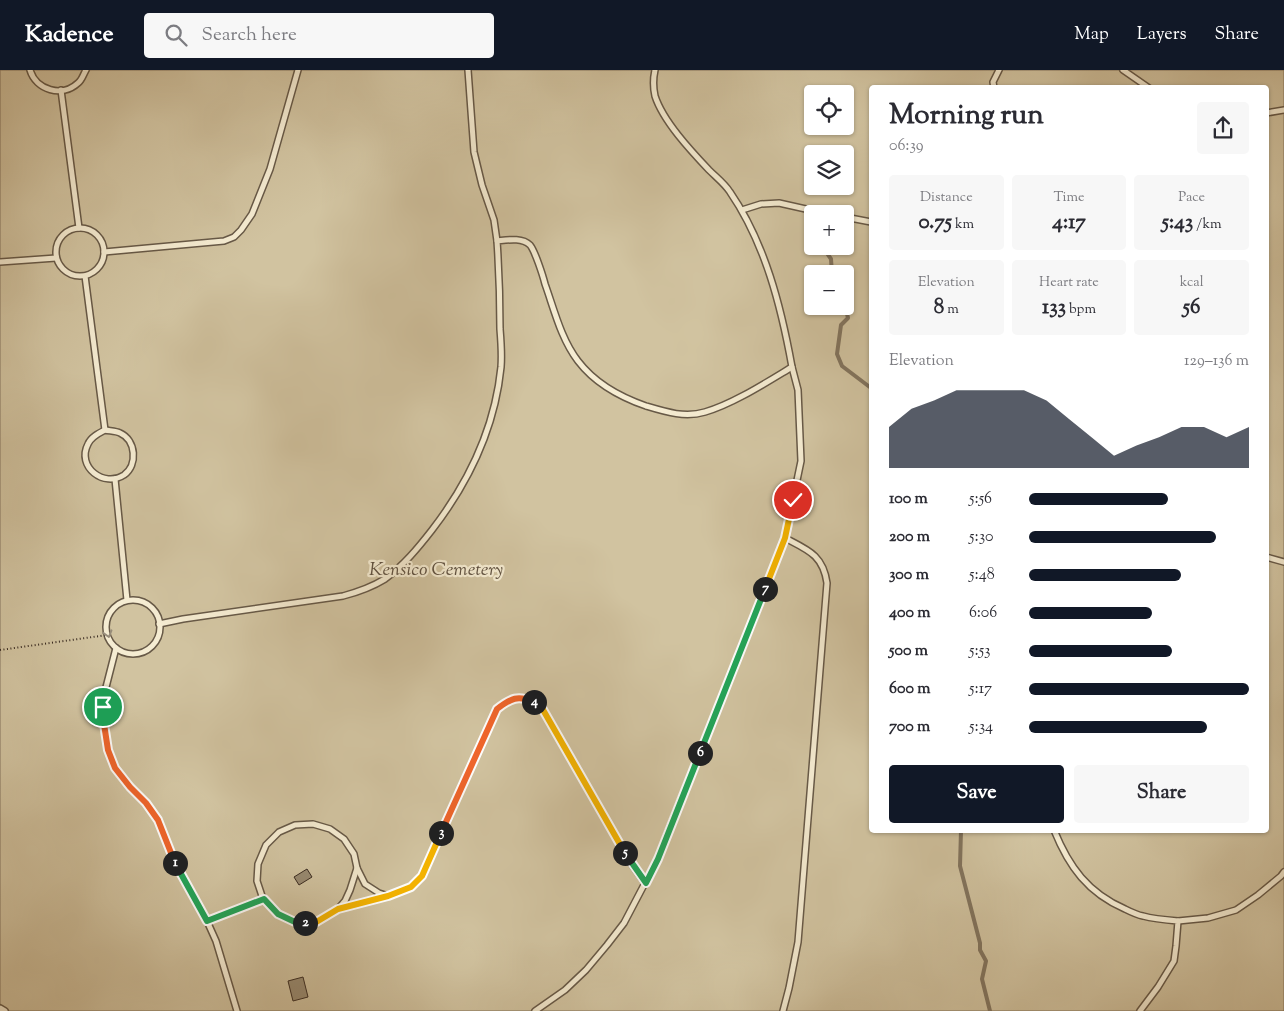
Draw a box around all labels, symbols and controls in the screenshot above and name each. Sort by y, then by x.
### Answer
search box [144,13,494,58]
text: Kadence [25,18,114,52]
icon: search [162,21,190,49]
text: Search here [202,22,297,49]
text: Map [1074,22,1109,48]
text: Layers [1137,22,1187,48]
text: Share [1215,22,1259,48]
map controls [804,85,854,315]
button: locate [804,85,854,135]
text: Morning run [889,96,1044,136]
button: share [1197,102,1249,154]
text: 06:39 [889,135,924,158]
button: layers [804,145,854,195]
text: Distance [920,188,973,208]
text: Time [1053,188,1085,208]
text: Pace [1178,188,1205,208]
button: + [804,205,854,255]
text: 0.75 [918,208,952,238]
text: 4:17 [1052,208,1086,238]
text: 5:43 [1162,208,1193,238]
text: km [952,215,974,235]
text: /km [1193,215,1222,235]
button: − [804,265,854,315]
text: Elevation [918,273,975,293]
text: Heart rate [1039,273,1099,293]
text: kcal [1180,273,1204,293]
text: 8 [934,293,944,323]
text: 133 [1042,293,1066,323]
text: 56 [1183,293,1200,323]
text: m [944,300,959,320]
text: bpm [1066,300,1096,320]
text: Elevation [889,350,954,373]
text: 129–136 m [1184,350,1249,373]
pin [772,479,814,521]
icon: check [779,486,807,514]
text: 100 m [889,488,928,511]
text: 5:56 [969,488,992,511]
text: 200 m [889,526,930,549]
text: 5:30 [969,526,993,549]
park label: Kensico Cemetery [369,557,503,584]
text: 300 m [889,564,929,587]
text: 5:48 [969,564,995,587]
pin: 7 [752,576,778,602]
text: 7 [762,579,769,599]
text: 400 m [889,602,931,625]
text: 6:06 [969,602,997,625]
one-way arrow [103,629,113,638]
text: 500 m [889,640,928,663]
text: 5:53 [969,640,991,663]
text: 600 m [889,678,931,701]
text: 5:17 [969,678,992,701]
pin [82,686,124,728]
pin: 4 [522,690,546,714]
text: 4 [531,692,538,712]
icon: arrive [89,693,117,721]
text: 700 m [889,716,930,739]
text: 5:34 [969,716,993,739]
pin: 6 [688,740,712,766]
text: 6 [697,743,704,763]
button: Save [889,765,1064,823]
button: Share [1074,765,1249,823]
pin: 3 [428,820,454,846]
text: 3 [439,823,444,843]
pin: 5 [612,840,638,866]
text: 5 [623,843,628,863]
pin: 1 [162,850,188,876]
text: 1 [173,853,178,873]
pin: 2 [292,910,318,936]
text: 2 [302,913,309,933]

